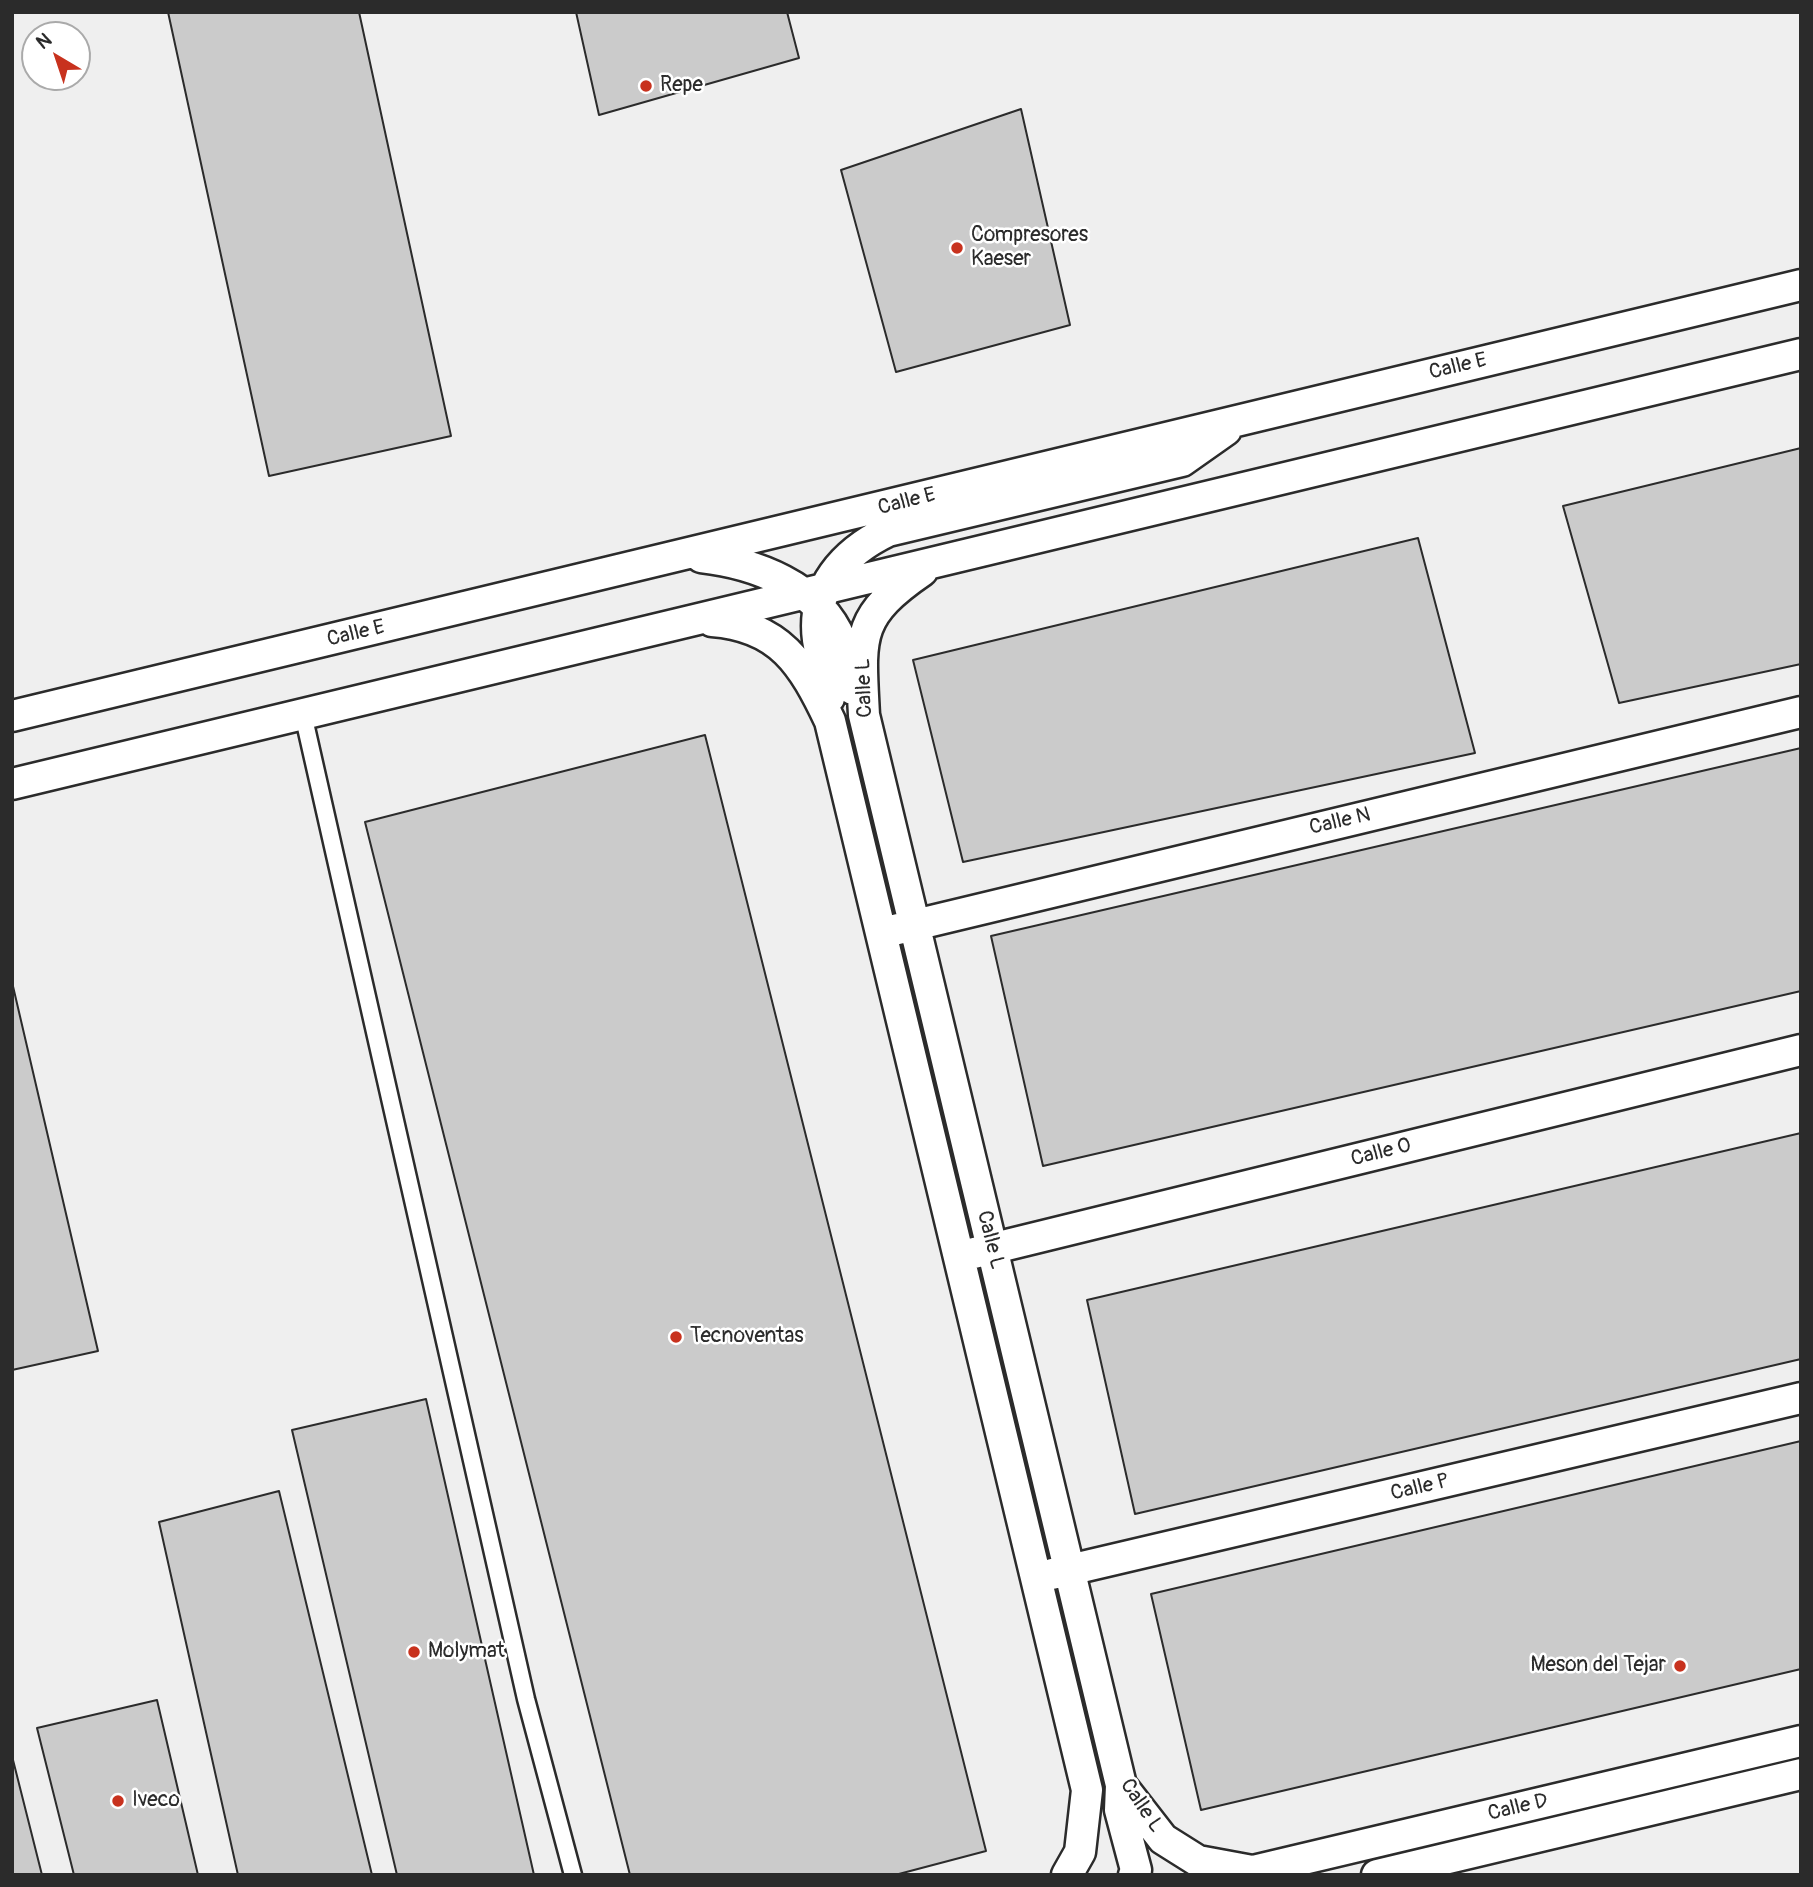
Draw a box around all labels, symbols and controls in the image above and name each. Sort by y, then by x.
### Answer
north arrow [21,21,91,91]
text: N [31,28,57,55]
place label: Repe [660,73,703,99]
marker: Repe [638,78,654,94]
place label: Compresores Kaeser [971,223,1088,273]
marker: Compresores Kaeser [949,240,965,256]
street label: Calle E [1427,348,1489,386]
street label: Calle E [876,483,938,521]
street label: Calle E [325,615,387,653]
street label: Calle L [851,658,879,718]
street label: Calle N [1307,803,1373,841]
street label: Calle O [1348,1133,1414,1173]
street label: Calle L [971,1208,1009,1272]
place label: Tecnoventas [690,1324,804,1350]
marker: Tecnoventas [668,1329,684,1345]
street label: Calle P [1388,1469,1452,1507]
place label: Molymat [428,1639,505,1665]
marker: Molymat [406,1644,422,1660]
place label: Meson del Tejar [1530,1653,1666,1679]
marker: Meson del Tejar [1672,1658,1688,1674]
street label: Calle L [1114,1774,1168,1838]
place label: Iveco [132,1788,180,1814]
street label: Calle D [1486,1789,1550,1827]
marker: Iveco [110,1793,126,1809]

